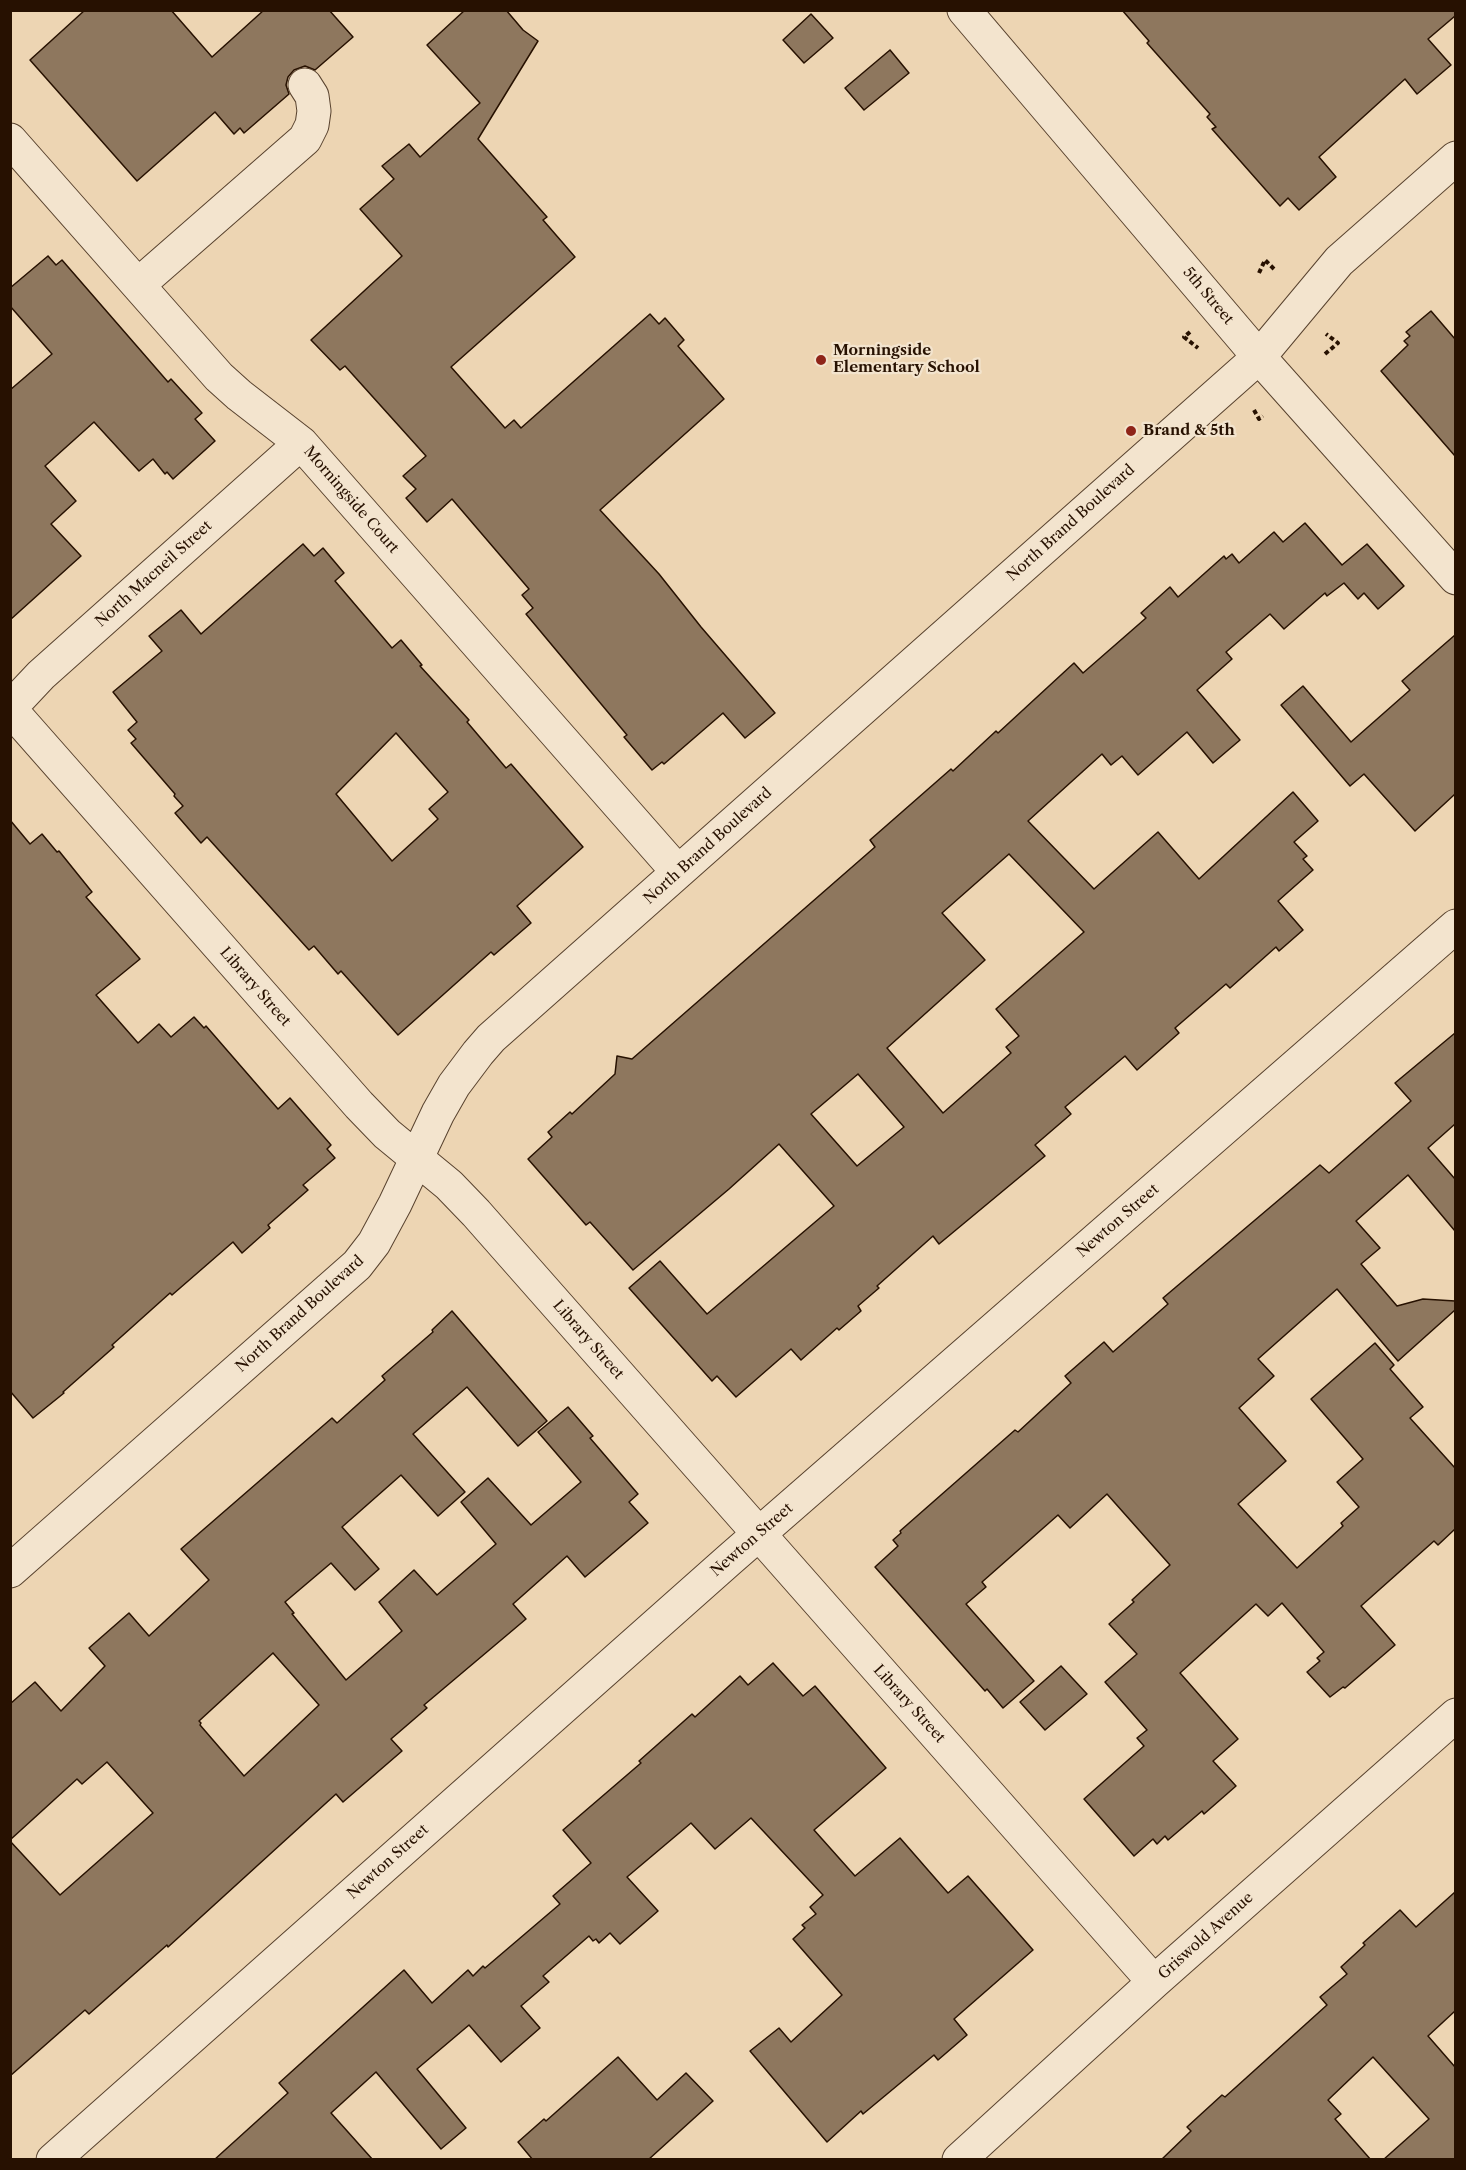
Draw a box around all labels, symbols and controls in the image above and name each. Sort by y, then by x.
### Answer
street label: 5th Street [1179,264,1237,328]
place label: Morningside Elementary School [833,342,980,377]
marker: Morningside Elementary School [814,353,828,367]
place label: Brand & 5th [1143,422,1235,440]
marker: Brand & 5th [1124,424,1138,438]
street label: Morningside Court [300,443,402,557]
street label: North Brand Boulevard [1003,461,1139,585]
street label: North Macneil Street [92,517,216,631]
street label: North Brand Boulevard [640,784,776,908]
street label: Library Street [216,944,294,1030]
street label: Newton Street [1073,1180,1163,1262]
street label: North Brand Boulevard [232,1252,368,1376]
street label: Library Street [549,1297,627,1383]
street label: Newton Street [707,1499,797,1581]
street label: Library Street [869,1661,949,1747]
street label: Newton Street [344,1821,432,1903]
street label: Griswold Avenue [1155,1889,1257,1983]

